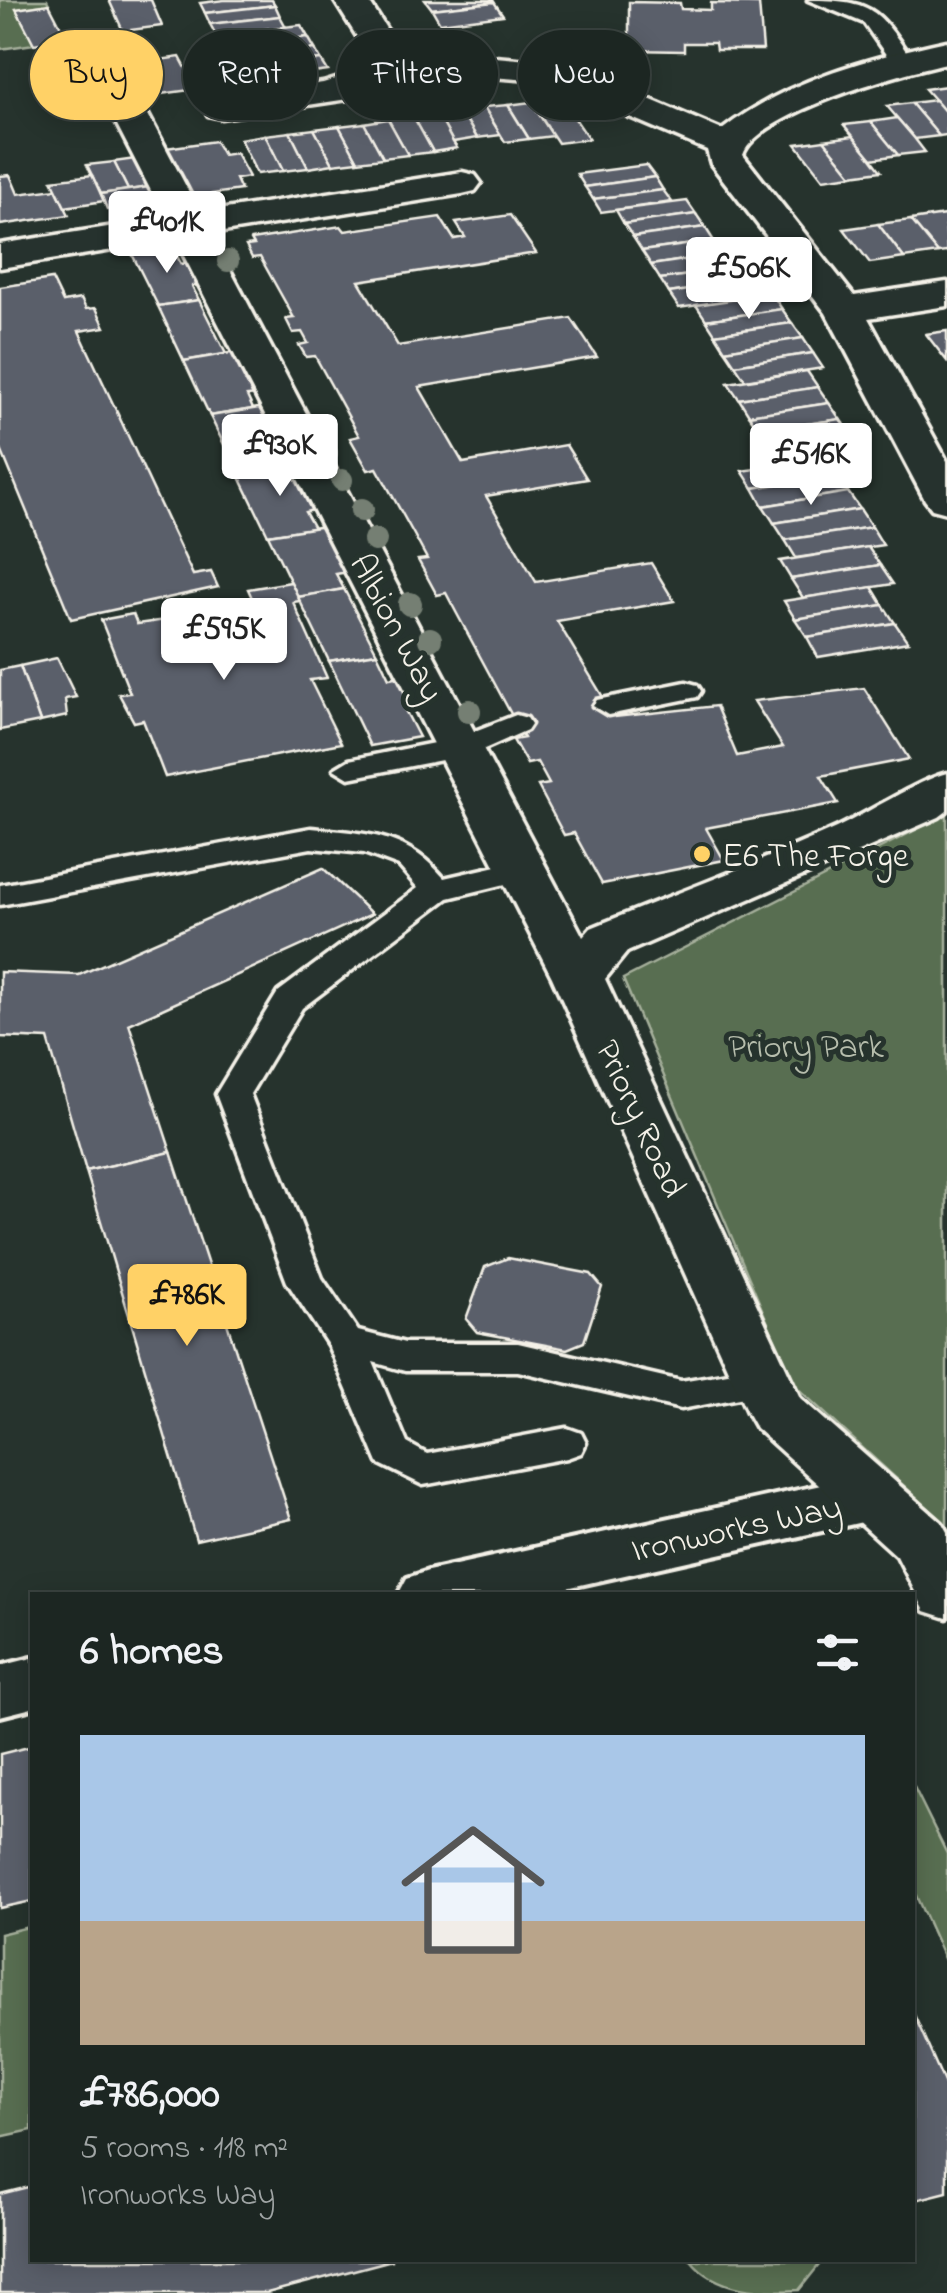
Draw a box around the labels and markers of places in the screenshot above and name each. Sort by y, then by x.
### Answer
pin: £401K [97,191,237,276]
pin: £506K [679,237,819,322]
pin: £930K [210,414,350,499]
pin: £516K [741,423,881,508]
pin: £595K [154,598,294,683]
place label: E6 The Forge [722,832,909,883]
marker: E6 The Forge [691,843,713,865]
pin: £786K [117,1264,257,1349]

